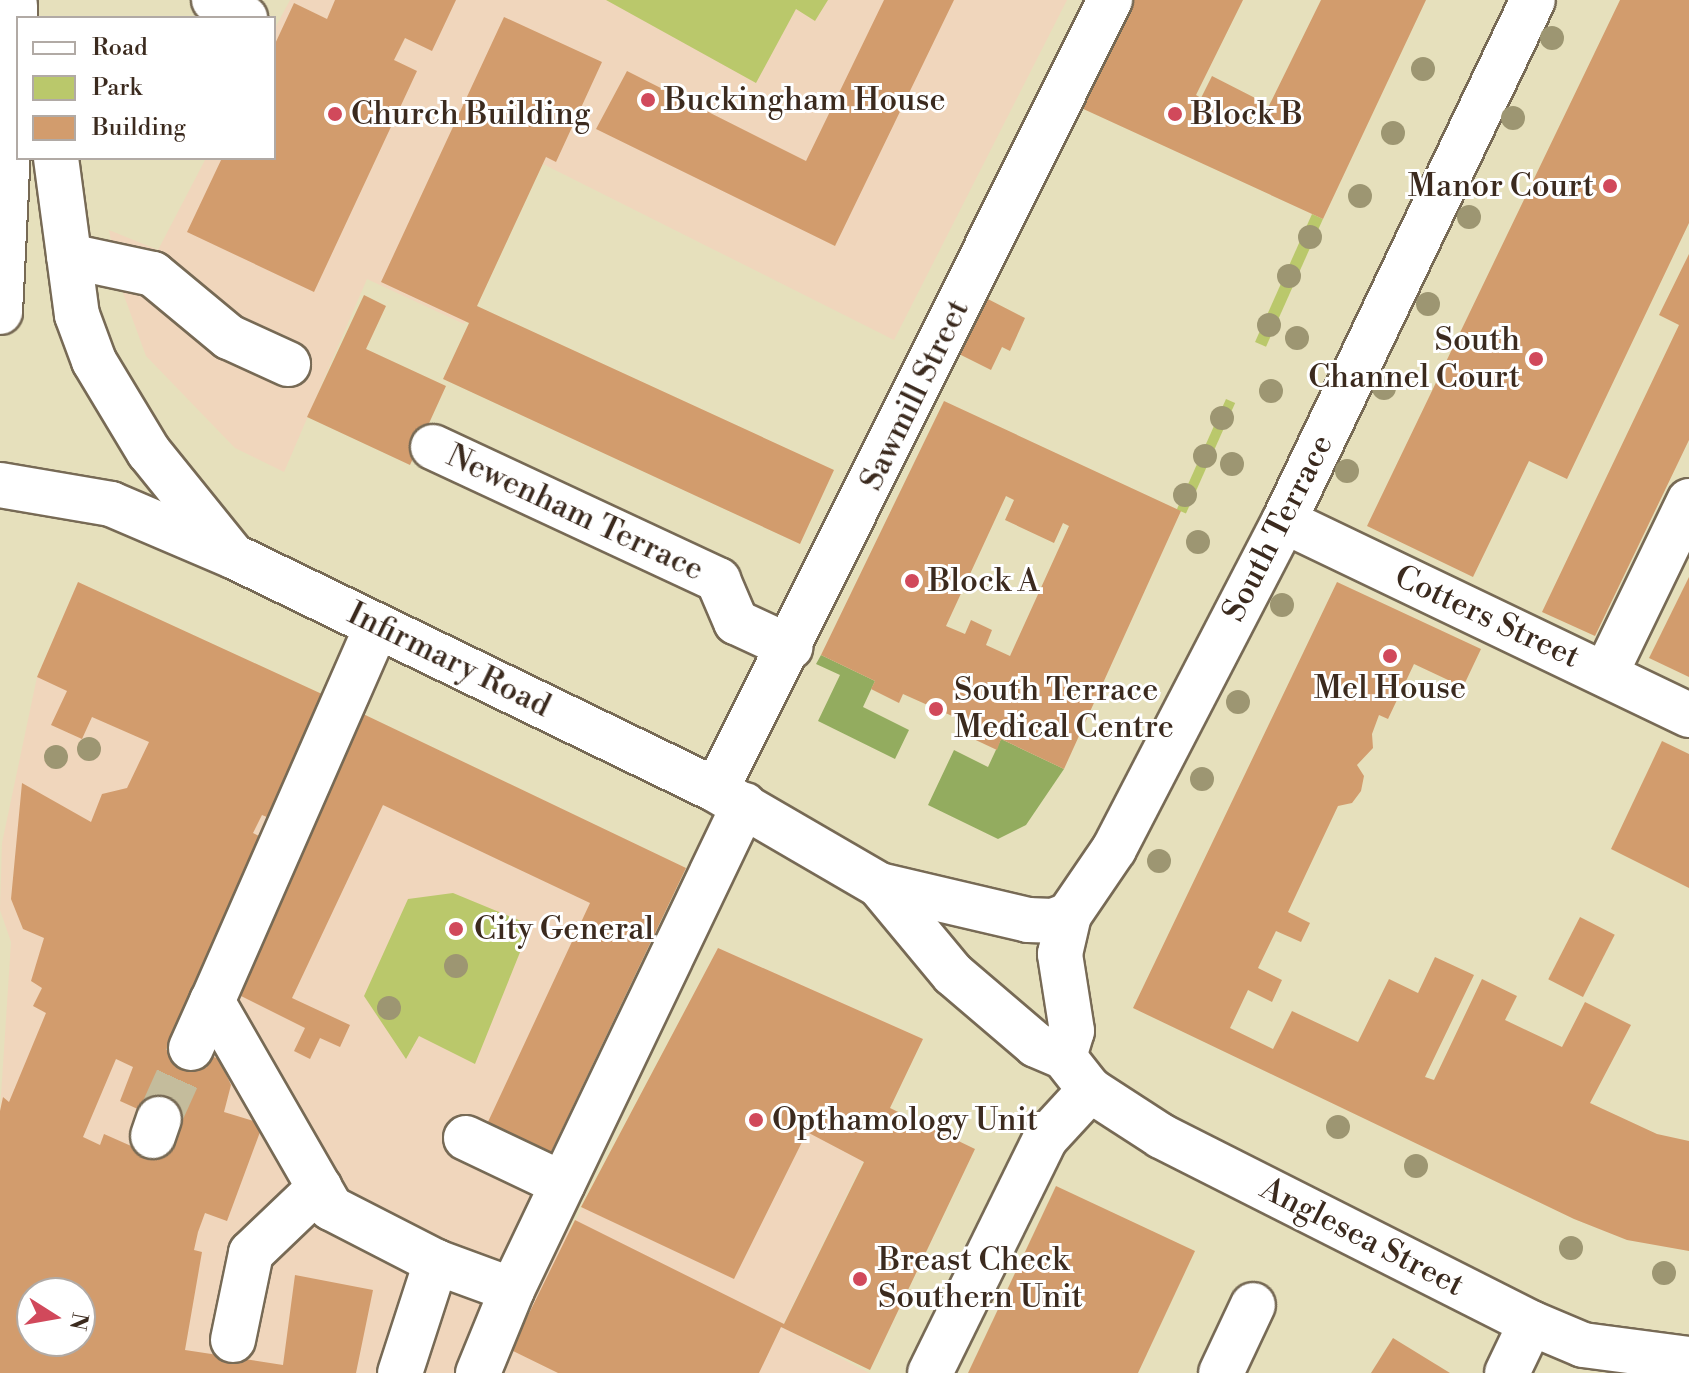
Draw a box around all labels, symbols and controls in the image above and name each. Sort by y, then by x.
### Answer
legend [16,16,276,160]
text: Road [92,33,148,63]
text: Park [92,73,142,103]
place label: Buckingham House [664,81,946,119]
marker: Buckingham House [639,91,657,109]
place label: Church Building [351,95,590,133]
place label: Block B [1191,95,1303,133]
marker: Church Building [326,105,344,123]
marker: Block B [1166,105,1184,123]
text: Building [92,113,186,143]
place label: Manor Court [1408,167,1594,205]
marker: Manor Court [1601,177,1619,195]
street label: Sawmill Street [852,293,978,497]
place label: South Channel Court [1308,322,1520,397]
marker: South Channel Court [1527,350,1545,368]
street label: South Terrace [1214,428,1342,628]
street label: Newenham Terrace [440,437,710,589]
street label: Cotters Street [1388,557,1586,677]
place label: Block A [928,562,1039,600]
marker: Block A [903,572,921,590]
street label: Infirmary Road [341,594,557,726]
marker: Mel House [1381,647,1399,665]
place label: Mel House [1314,669,1466,707]
place label: South Terrace Medical Centre [954,672,1174,747]
marker: South Terrace Medical Centre [925,698,947,720]
place label: City General [474,910,654,948]
marker: City General [445,918,467,940]
place label: Opthamology Unit [772,1101,1038,1139]
marker: Opthamology Unit [747,1111,765,1129]
street label: Anglesea Street [1254,1169,1470,1305]
place label: Breast Check Southern Unit [878,1242,1083,1317]
marker: Breast Check Southern Unit [849,1268,871,1290]
north arrow [16,1277,96,1357]
text: N [63,1310,93,1332]

